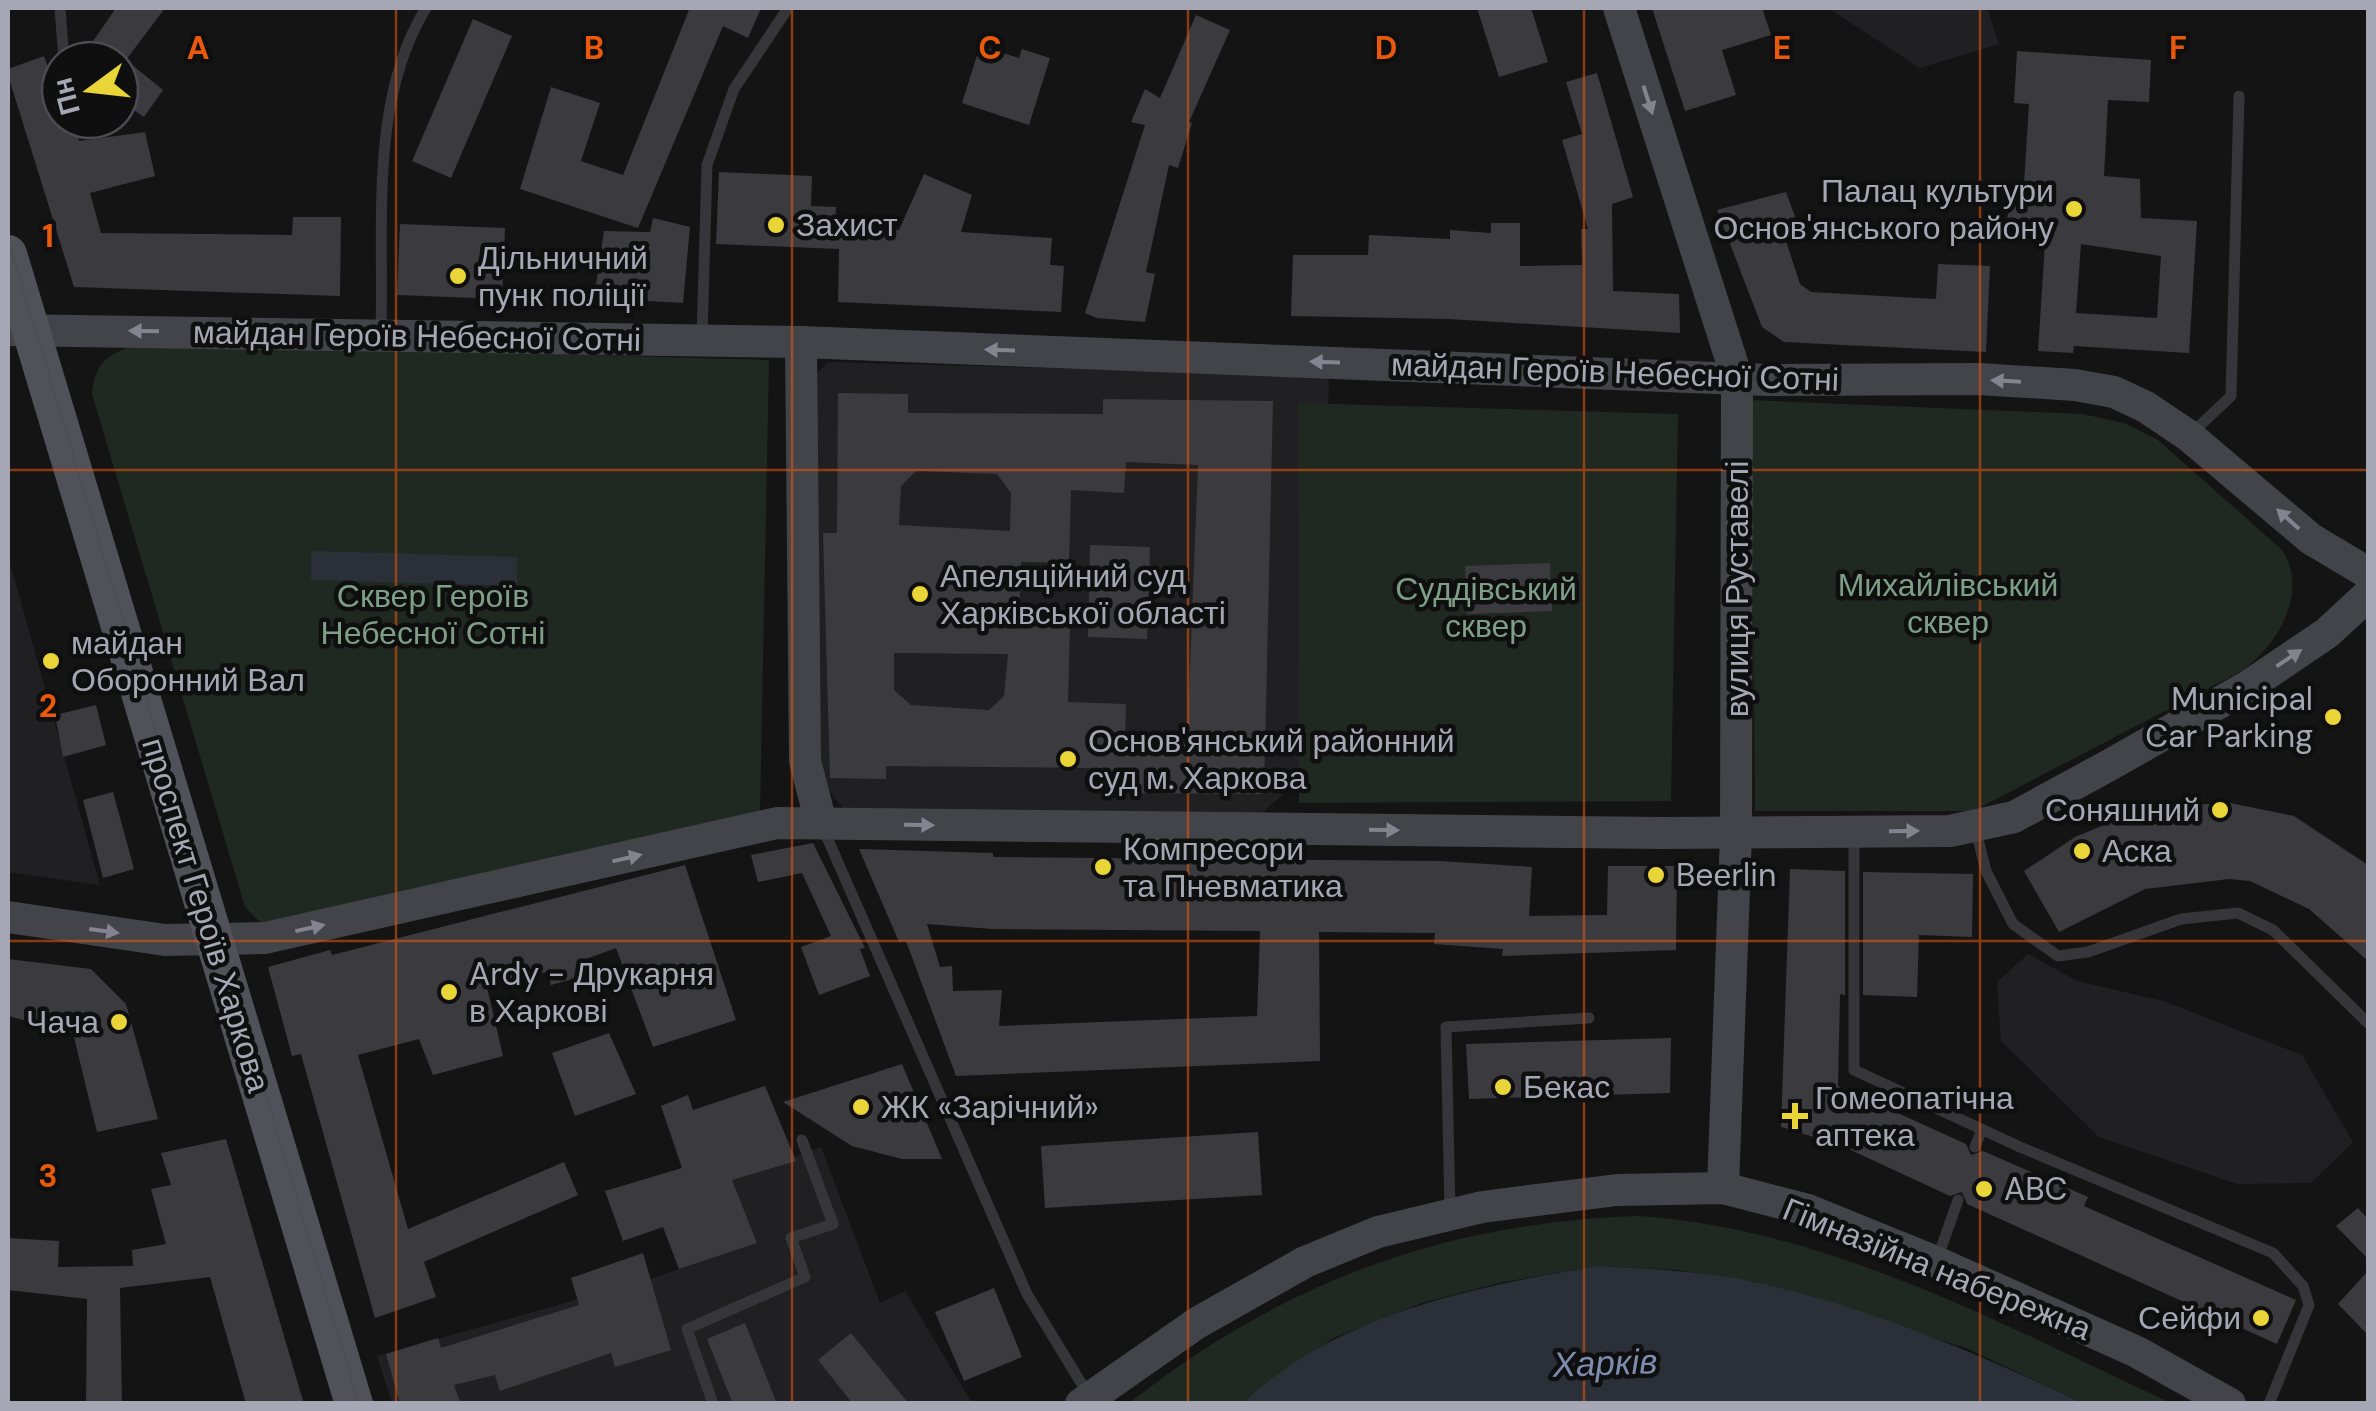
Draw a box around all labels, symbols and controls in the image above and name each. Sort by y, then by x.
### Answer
text: A [187,27,209,69]
text: B [584,27,604,69]
text: C [978,27,1002,69]
text: D [1375,27,1397,69]
text: E [1773,27,1791,69]
text: F [2169,27,2187,69]
north arrow [40,40,140,140]
text: Пн [44,74,89,119]
one-way arrow [1642,86,1657,116]
place label: Палац культури Основ'янського району [1714,170,2054,249]
marker: Палац культури Основ'янського району [2063,198,2085,220]
place label: Захист [796,204,898,246]
marker: Захист [765,214,787,236]
text: 1 [42,215,54,257]
place label: Дільничний пунк поліції [478,237,648,316]
marker: Дільничний пунк поліції [447,265,469,287]
street label: майдан Героїв Небесної Сотні [193,311,641,361]
one-way arrow [128,323,160,339]
one-way arrow [984,342,1016,358]
street label: майдан Героїв Небесної Сотні [1390,343,1840,401]
one-way arrow [1308,354,1340,370]
one-way arrow [1990,373,2022,389]
street label: вулиця Руставелі [1716,461,1758,717]
one-way arrow [2276,508,2300,531]
place label: Апеляційний суд Харківської області [940,555,1226,634]
park label: Михайлівський сквер [1838,564,2058,643]
park label: Суддівський сквер [1395,568,1577,647]
park label: Сквер Героїв Небесної Сотні [321,575,545,654]
marker: Апеляційний суд Харківської області [909,583,931,605]
place label: майдан Оборонний Вал [71,622,305,701]
marker: майдан Оборонний Вал [40,650,62,672]
one-way arrow [2276,650,2303,668]
place label: Municipal Car Parking [2145,678,2313,757]
text: 2 [39,685,57,727]
marker: Municipal Car Parking [2322,706,2344,728]
place label: Основ'янський районний суд м. Харкова [1088,720,1455,799]
street label: проспект Героїв Харкова [132,733,280,1097]
marker: Основ'янський районний суд м. Харкова [1057,748,1079,770]
place label: Соняшний [2045,789,2200,831]
marker: Соняшний [2209,799,2231,821]
one-way arrow [903,817,935,833]
one-way arrow [1368,822,1400,838]
one-way arrow [1888,823,1920,839]
place label: Компресори та Пневматика [1123,828,1343,907]
place label: Аска [2102,830,2172,872]
marker: Аска [2071,840,2093,862]
one-way arrow [612,850,643,865]
place label: Beеrlin [1676,854,1776,896]
marker: Компресори та Пневматика [1092,856,1114,878]
marker: Beеrlin [1645,864,1667,886]
one-way arrow [295,920,326,935]
one-way arrow [89,923,120,939]
place label: Ardy - Друкарня в Харкові [469,953,714,1032]
marker: Ardy - Друкарня в Харкові [438,981,460,1003]
place label: Чача [26,1001,99,1043]
marker: Чача [108,1011,130,1033]
place label: Бекас [1523,1066,1610,1108]
marker: Бекас [1492,1076,1514,1098]
place label: Гомеопатічна аптека [1815,1077,2014,1156]
place label: ЖК «Зарічний» [881,1086,1099,1128]
marker: ЖК «Зарічний» [850,1096,872,1118]
marker: Гомеопатічна аптека [1784,1105,1806,1127]
text: 3 [38,1155,58,1197]
place label: ABC [2004,1168,2068,1210]
marker: ABC [1973,1178,1995,1200]
street label: Гімназійна набережна [1777,1188,2097,1350]
place label: Сейфи [2138,1297,2241,1339]
marker: Сейфи [2250,1307,2272,1329]
water label: Харків [1551,1338,1658,1388]

